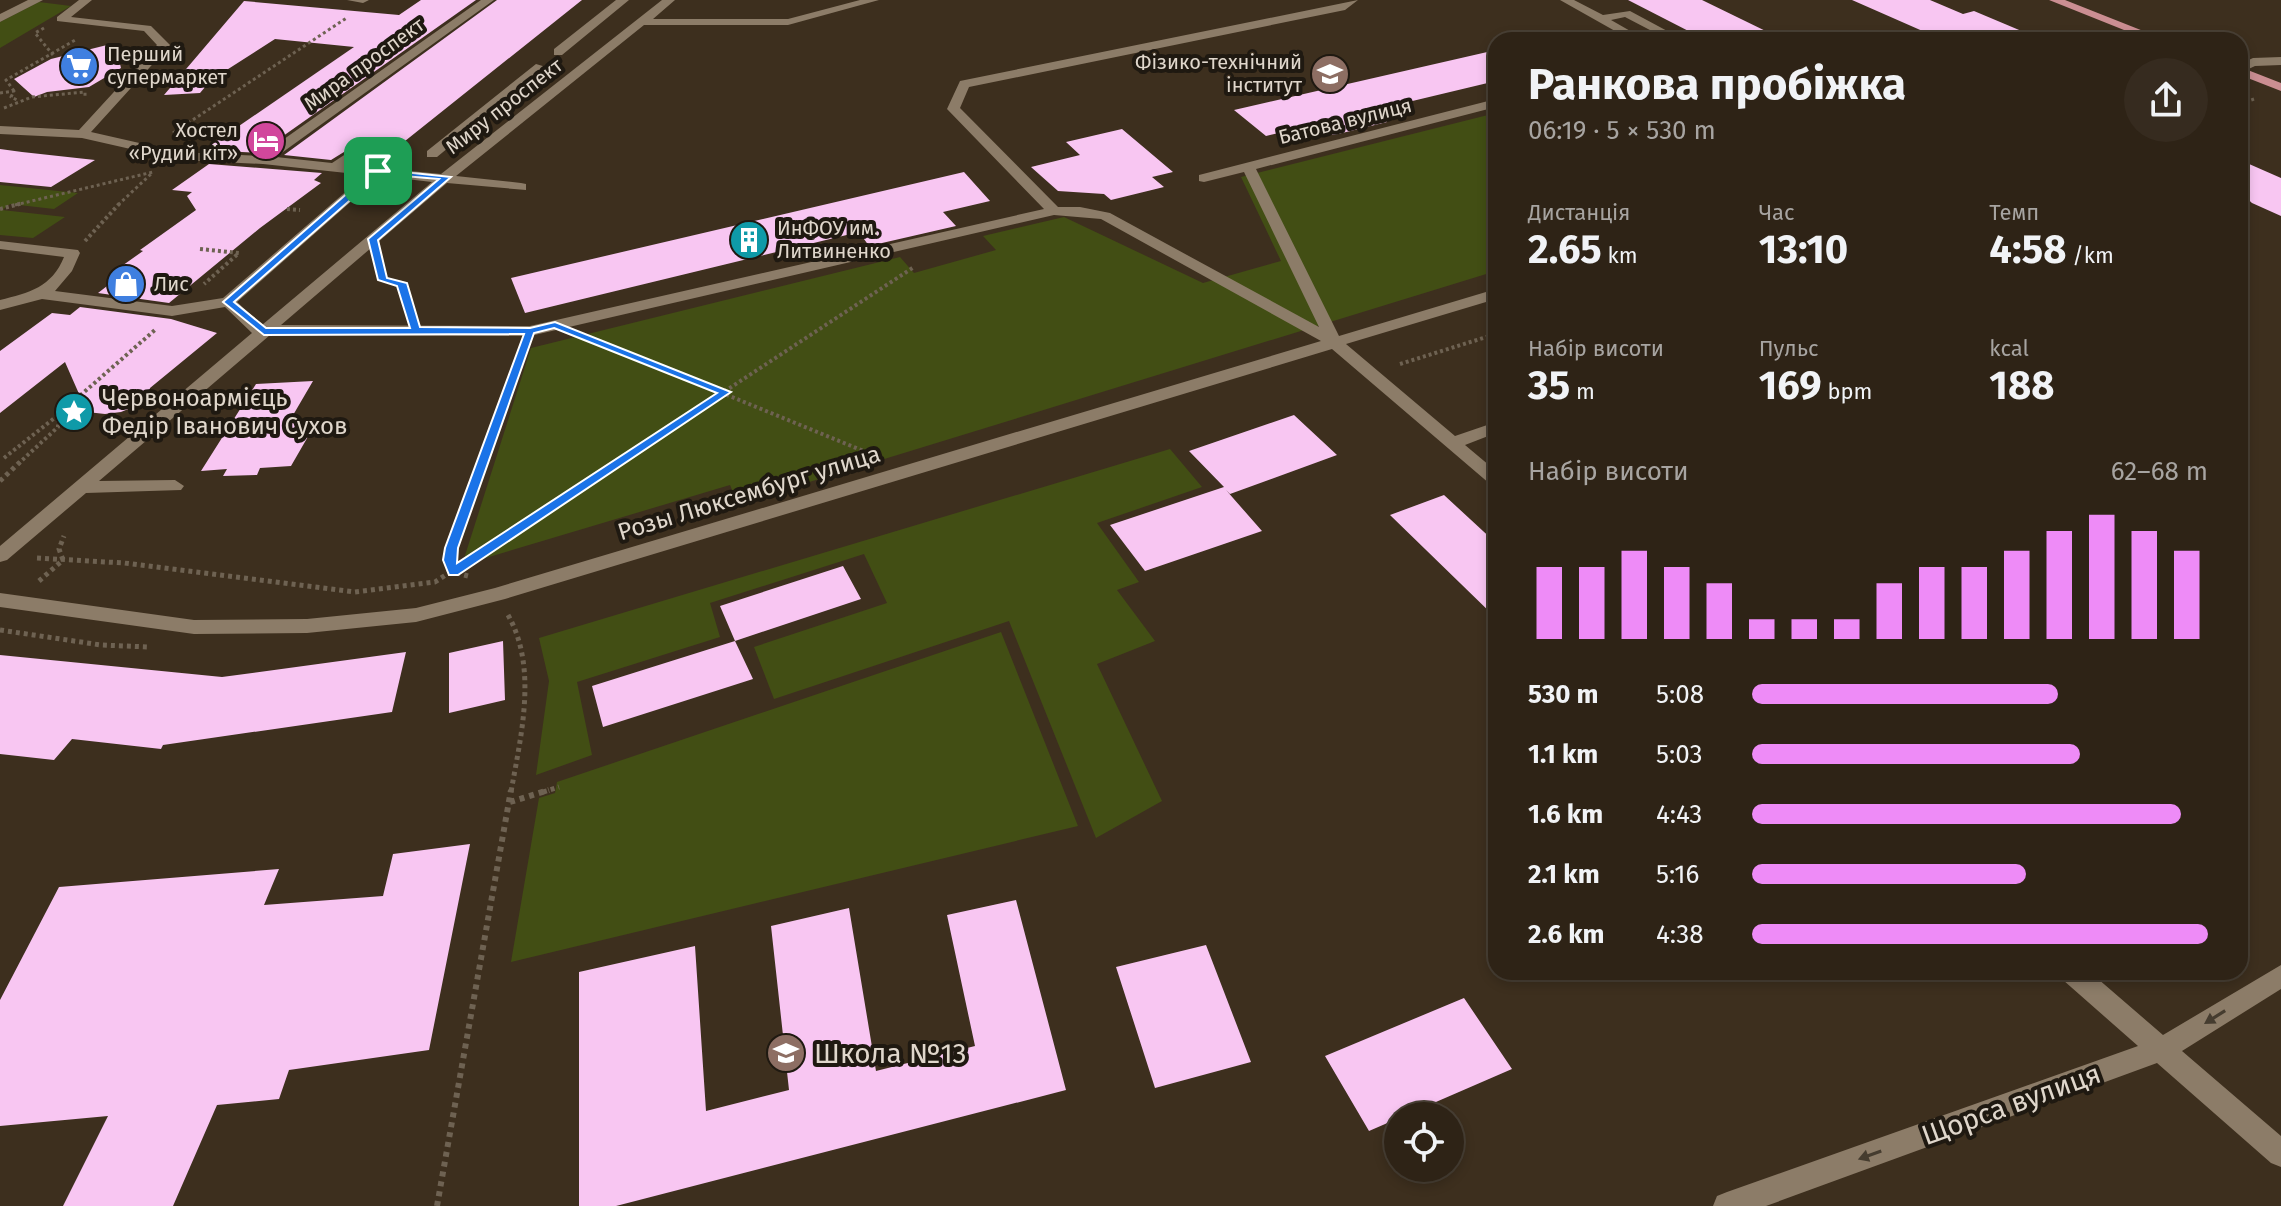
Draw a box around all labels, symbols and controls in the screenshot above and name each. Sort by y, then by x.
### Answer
street label: Мира проспект [299,12,429,116]
place label: Перший супермаркет [107,42,228,89]
supermarket icon: Перший супермаркет [58,45,100,87]
place label: Фізико-технічний інститут [1135,50,1303,97]
street label: Миру проспект [441,52,568,159]
school or university icon: Фізико-технічний інститут [1309,53,1351,95]
text: Ранкова пробіжка [1528,58,1906,111]
button: share [2124,58,2208,142]
street label: Батова вулиця [1276,93,1414,149]
text: 06:19 · 5 × 530 m [1528,115,1716,146]
place label: Хостел «Рудий кіт» [129,118,238,165]
hotel icon: Хостел «Рудий кіт» [245,120,287,162]
pin [344,137,412,205]
icon: arrive [356,149,400,193]
text: Дистанція [1528,199,1630,226]
text: Час [1759,199,1795,226]
text: Темп [1989,199,2039,226]
place label: ИнФОУ им. Литвиненко [777,216,891,263]
building icon: ИнФОУ им. Литвиненко [728,219,770,261]
text: 2.65 [1528,226,1602,274]
text: 13:10 [1759,226,1848,274]
text: 4:58 [1989,226,2067,274]
text: km [1602,242,1638,269]
text: /km [2067,242,2114,269]
shop icon: Лис [105,263,147,305]
place label: Лис [154,272,189,296]
text: Набір висоти [1528,335,1664,362]
text: Пульс [1759,335,1819,362]
text: kcal [1989,335,2029,362]
text: 35 [1528,362,1570,410]
text: 169 [1759,362,1822,410]
text: 188 [1989,362,2054,410]
text: m [1570,378,1595,405]
text: bpm [1822,378,1872,405]
place label: Червоноармієць Федір Іванович Сухов [102,384,348,440]
place icon: Червоноармієць Федір Іванович Сухов [53,391,95,433]
street label: Розы Люксембург улица [614,440,884,546]
text: Набір висоти [1528,456,1689,487]
text: 62–68 m [2111,456,2208,487]
text: 530 m [1528,679,1599,710]
text: 5:08 [1656,679,1704,710]
text: 1.1 km [1528,739,1598,770]
text: 5:03 [1656,739,1703,770]
text: 1.6 km [1528,799,1603,830]
text: 4:43 [1656,799,1702,830]
text: 2.1 km [1528,859,1600,890]
text: 5:16 [1656,859,1699,890]
text: 2.6 km [1528,919,1605,950]
text: 4:38 [1656,919,1704,950]
one-way arrow [2204,1010,2226,1024]
school or university icon: Школа №13 [765,1032,807,1074]
place label: Школа №13 [814,1037,967,1070]
street label: Щорса вулиця [1917,1057,2105,1152]
map controls [1384,1102,1464,1182]
button: locate [1384,1102,1464,1182]
one-way arrow [1858,1149,1882,1161]

